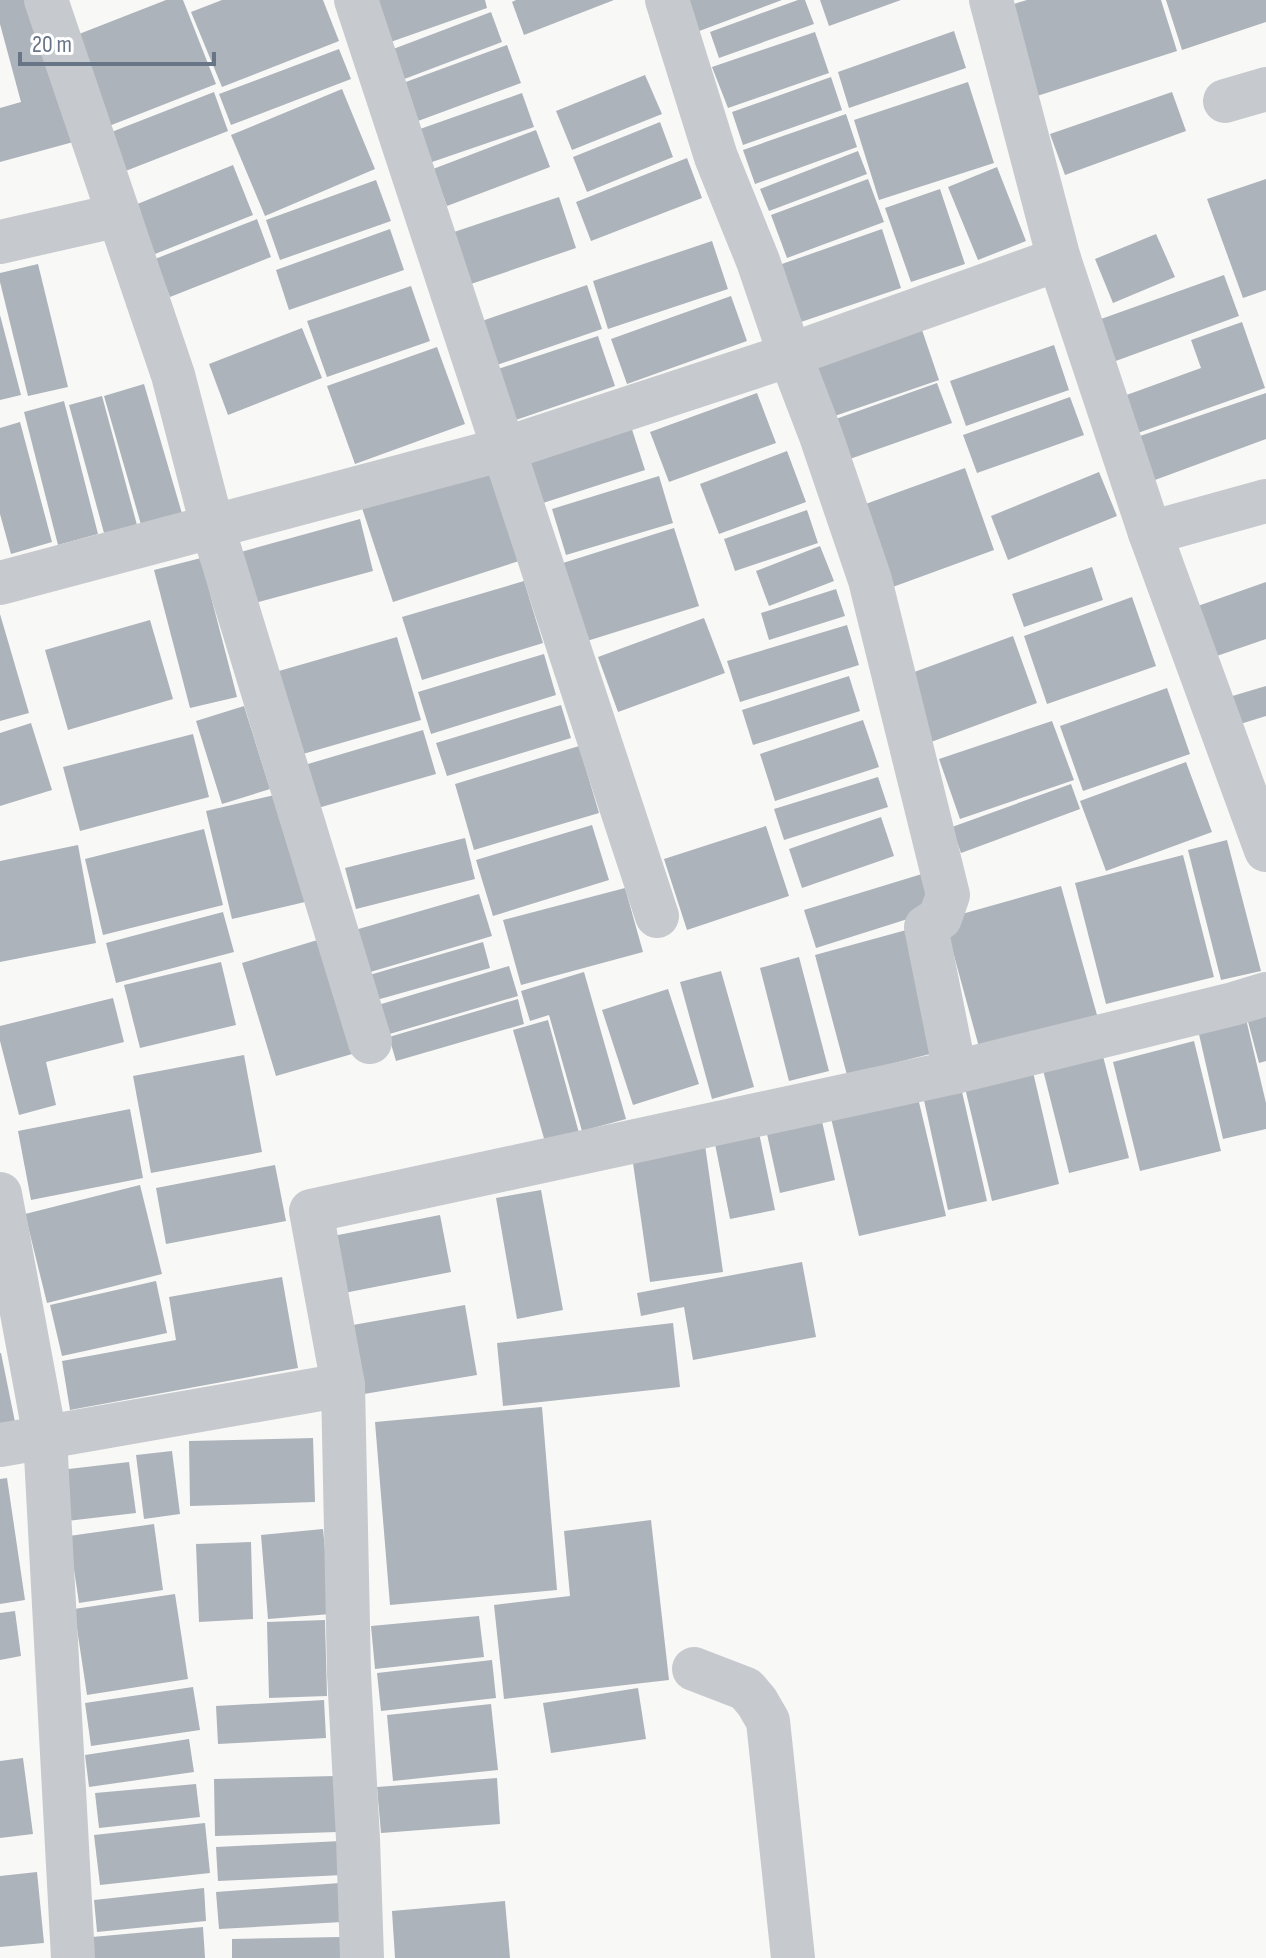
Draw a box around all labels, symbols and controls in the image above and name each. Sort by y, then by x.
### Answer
scale bar [20,16,214,66]
text: 20 m [32,30,72,59]

